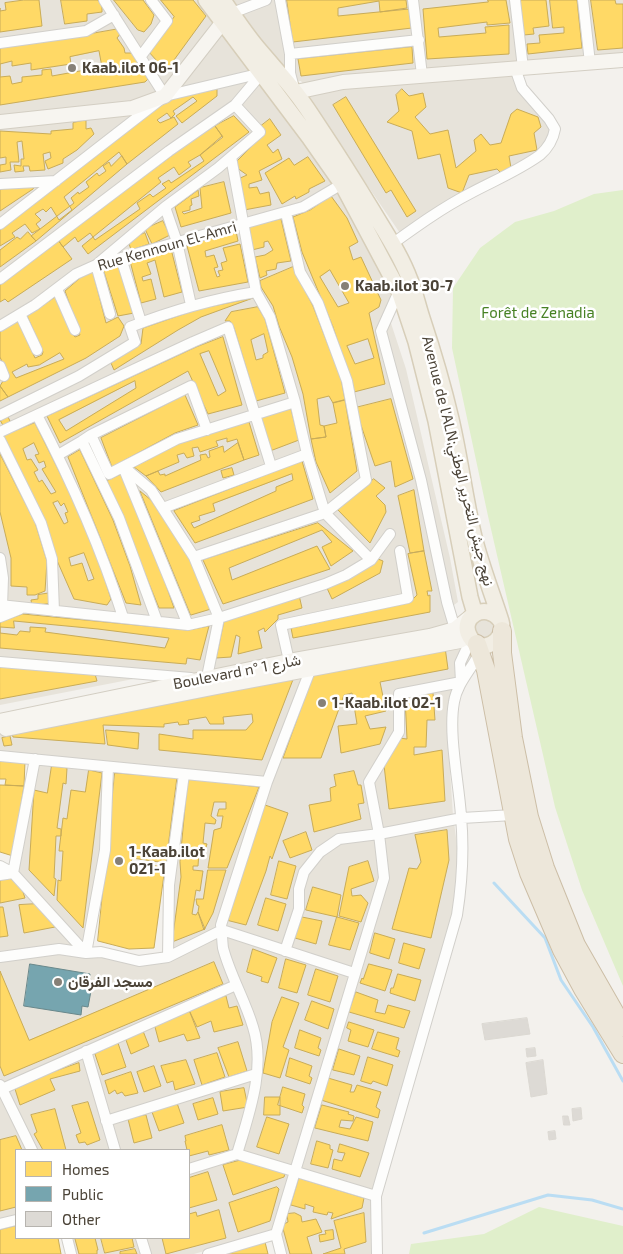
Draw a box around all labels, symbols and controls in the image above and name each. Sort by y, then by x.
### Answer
place label: Kaab.ilot 06-1 [82,59,179,77]
marker: Kaab.ilot 06-1 [66,62,78,74]
street label: Rue Kennoun El-Amri [95,218,239,274]
place label: Kaab.ilot 30-7 [355,277,453,295]
marker: Kaab.ilot 30-7 [339,280,351,292]
park label: Forêt de Zenadia [481,304,595,322]
street label: Avenue de l'ALN;نهج جيش التحرير الوطني [418,334,498,588]
street label: Boulevard n° شارع 1 [172,651,302,693]
place label: 1-Kaab.ilot 02-1 [332,694,442,712]
marker: 1-Kaab.ilot 02-1 [316,697,328,709]
place label: 1-Kaab.ilot 021-1 [129,843,205,878]
marker: 1-Kaab.ilot 021-1 [113,855,125,867]
place label: مسجد الفرقان [68,973,153,991]
marker: مسجد الفرقان [52,976,64,988]
legend [15,1149,190,1239]
text: Homes [62,1160,109,1178]
text: Public [62,1185,103,1203]
text: Other [62,1210,101,1228]

